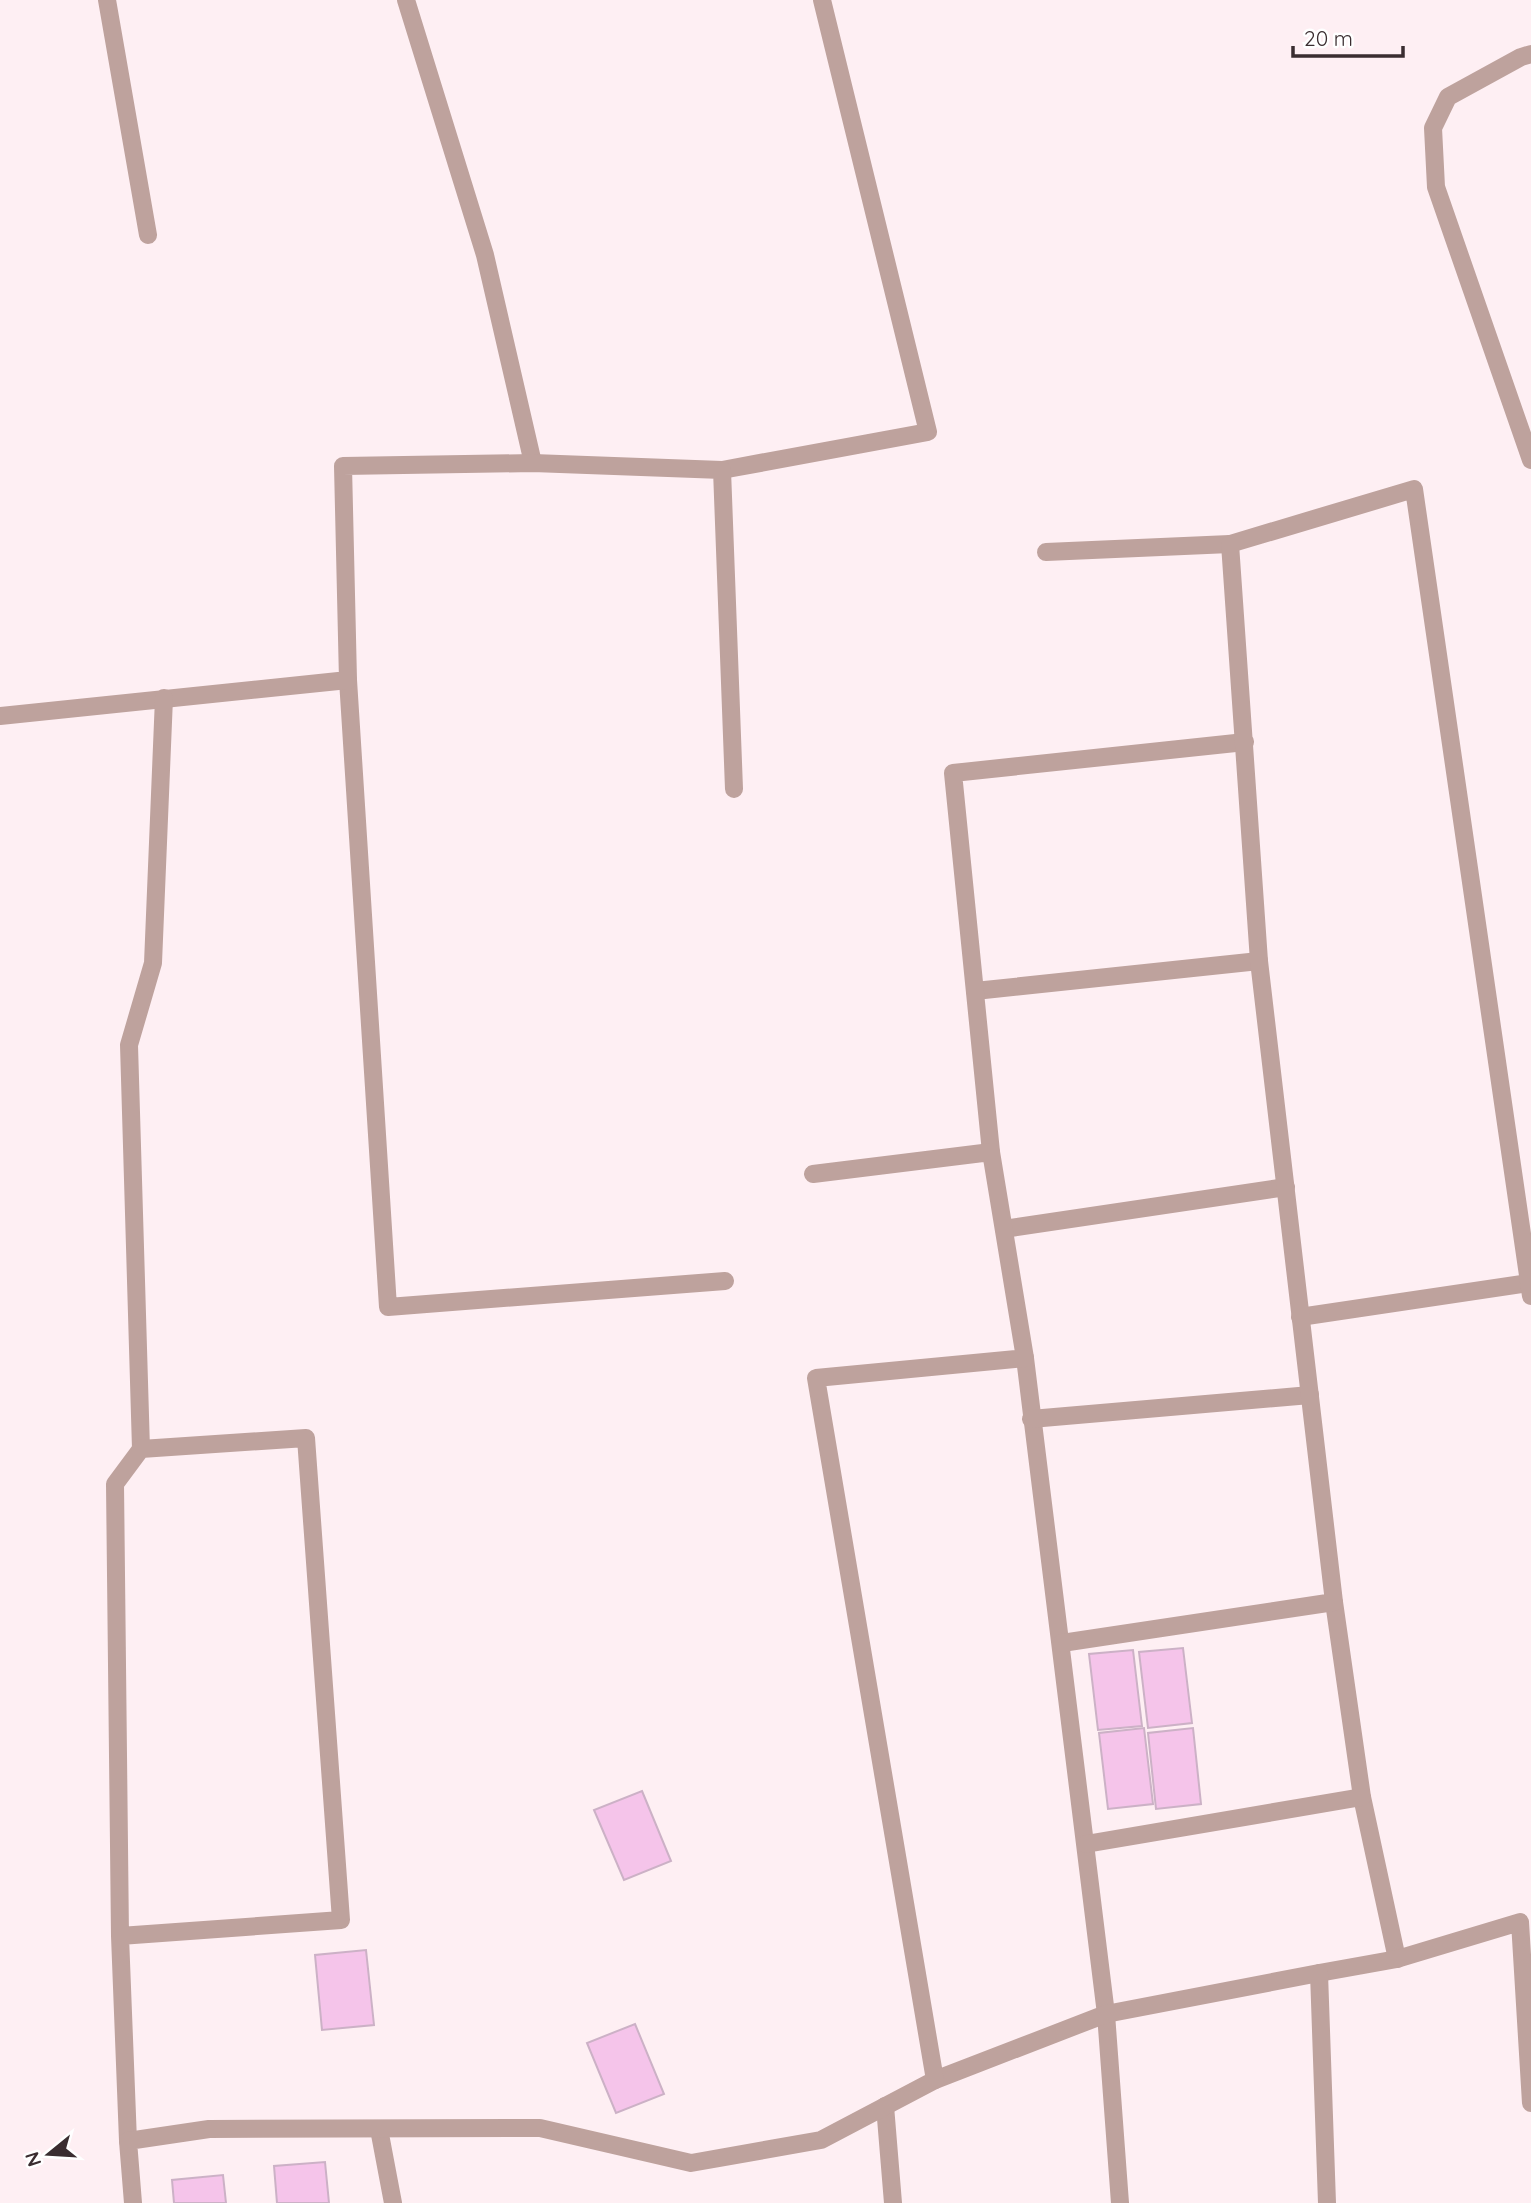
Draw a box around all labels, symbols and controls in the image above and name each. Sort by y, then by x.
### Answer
scale bar [1293,14,1403,58]
text: 20 m [1304,25,1353,51]
north arrow [14,2119,84,2189]
text: N [19,2149,46,2170]

